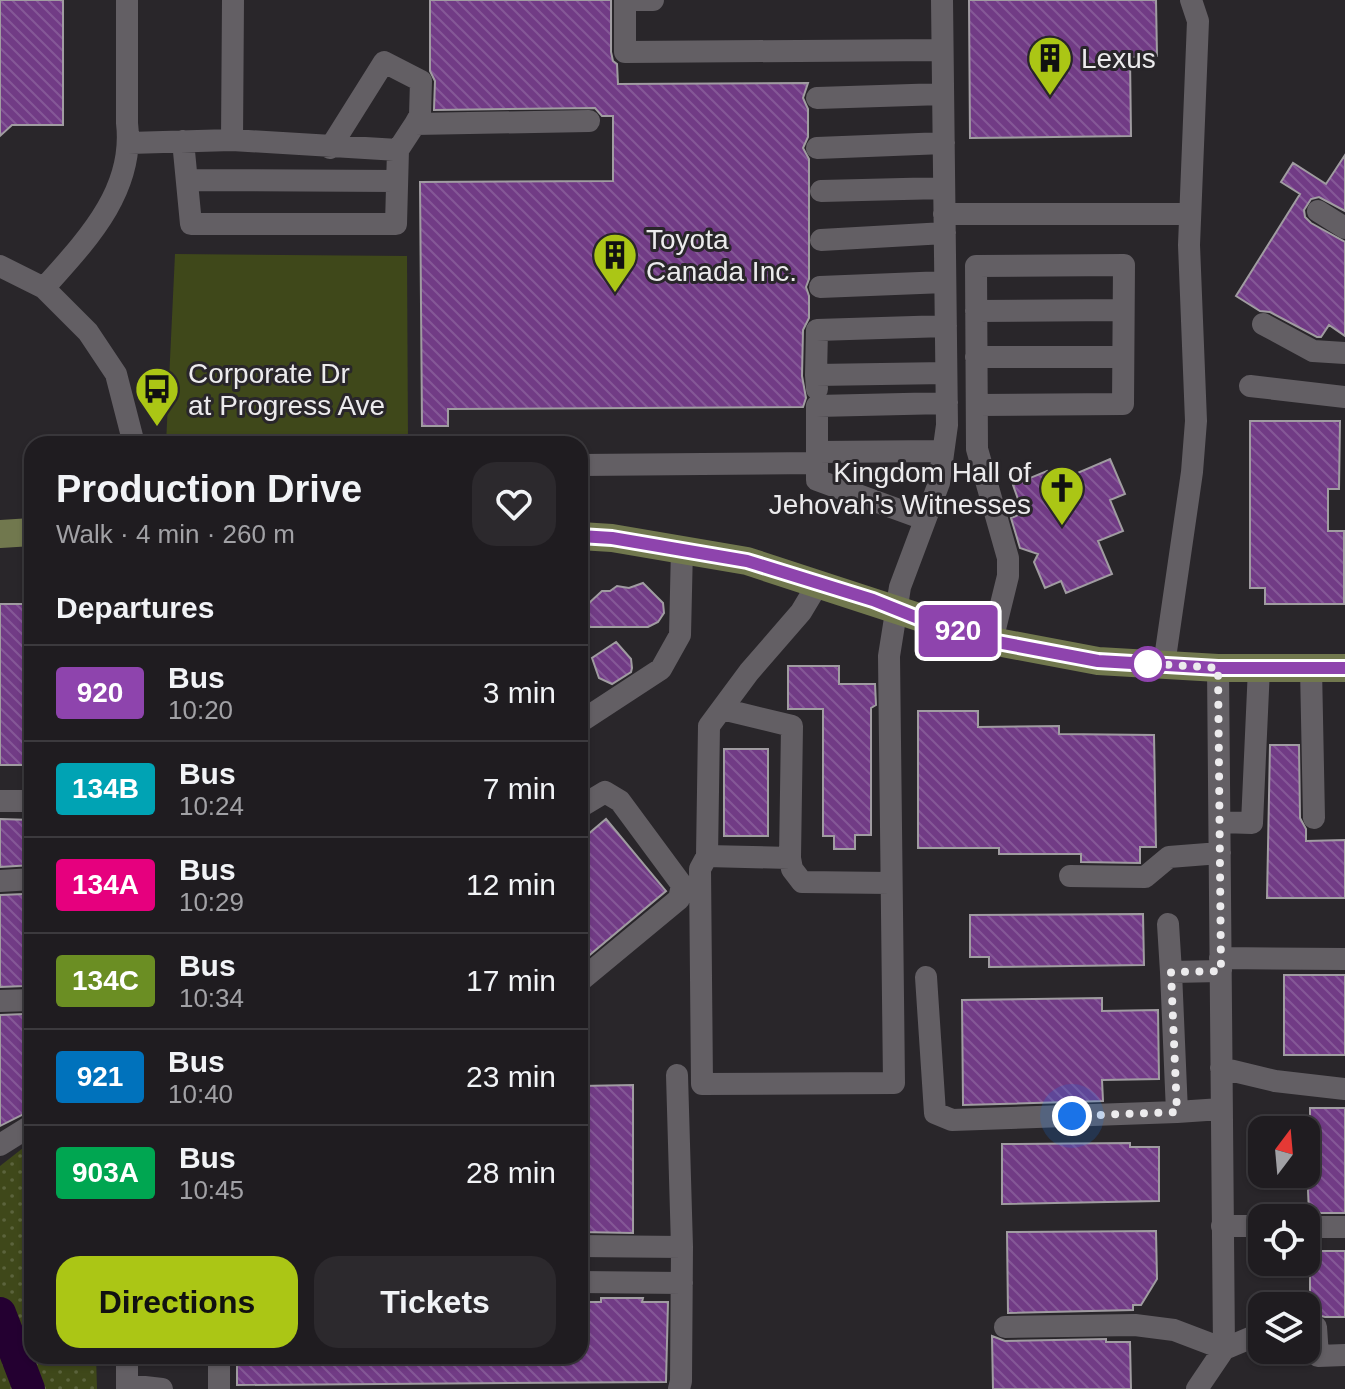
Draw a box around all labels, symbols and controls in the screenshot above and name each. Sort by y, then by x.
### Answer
building icon: Lexus [1026,34,1074,97]
place label: Lexus [1081,43,1156,74]
place label: Toyota Canada Inc. [646,224,797,287]
building icon: Toyota Canada Inc. [591,231,639,294]
place label: Corporate Dr at Progress Ave [188,358,385,421]
bus stop icon: Corporate Dr at Progress Ave [133,365,181,428]
place label: Kingdom Hall of Jehovah's Witnesses [769,457,1031,520]
button: heart [472,462,556,546]
church icon: Kingdom Hall of Jehovah's Witnesses [1038,464,1086,527]
text: Production Drive [56,468,362,510]
text: Walk · 4 min · 260 m [56,519,295,549]
text: Departures [56,591,214,624]
line badge: 920 [912,605,1004,657]
text: 920 [935,615,981,646]
unlabelled marker [1131,647,1165,681]
text: Bus [168,661,225,694]
text: 3 min [483,676,556,709]
text: 920 [77,677,123,708]
text: 10:20 [168,695,233,725]
text: Bus [179,757,236,790]
text: 7 min [483,772,556,805]
text: 134B [72,773,139,804]
text: 10:24 [179,791,244,821]
text: Bus [179,853,236,886]
text: 12 min [466,868,556,901]
text: 134A [72,869,139,900]
text: 10:29 [179,887,244,917]
text: Bus [179,949,236,982]
text: 17 min [466,964,556,997]
text: 134C [72,965,139,996]
text: 10:34 [179,983,244,1013]
text: Bus [168,1045,225,1078]
text: 23 min [466,1060,556,1093]
text: 921 [77,1061,123,1092]
text: 10:40 [168,1079,233,1109]
your location [1052,1096,1092,1136]
north arrow [1248,1116,1320,1188]
map controls [1248,1116,1320,1364]
text: Bus [179,1141,236,1174]
text: 28 min [466,1156,556,1189]
text: 903A [72,1157,139,1188]
text: 10:45 [179,1175,244,1205]
button: locate [1248,1204,1320,1276]
button: Directions [56,1256,298,1348]
button: Tickets [314,1256,556,1348]
button: layers [1248,1292,1320,1364]

